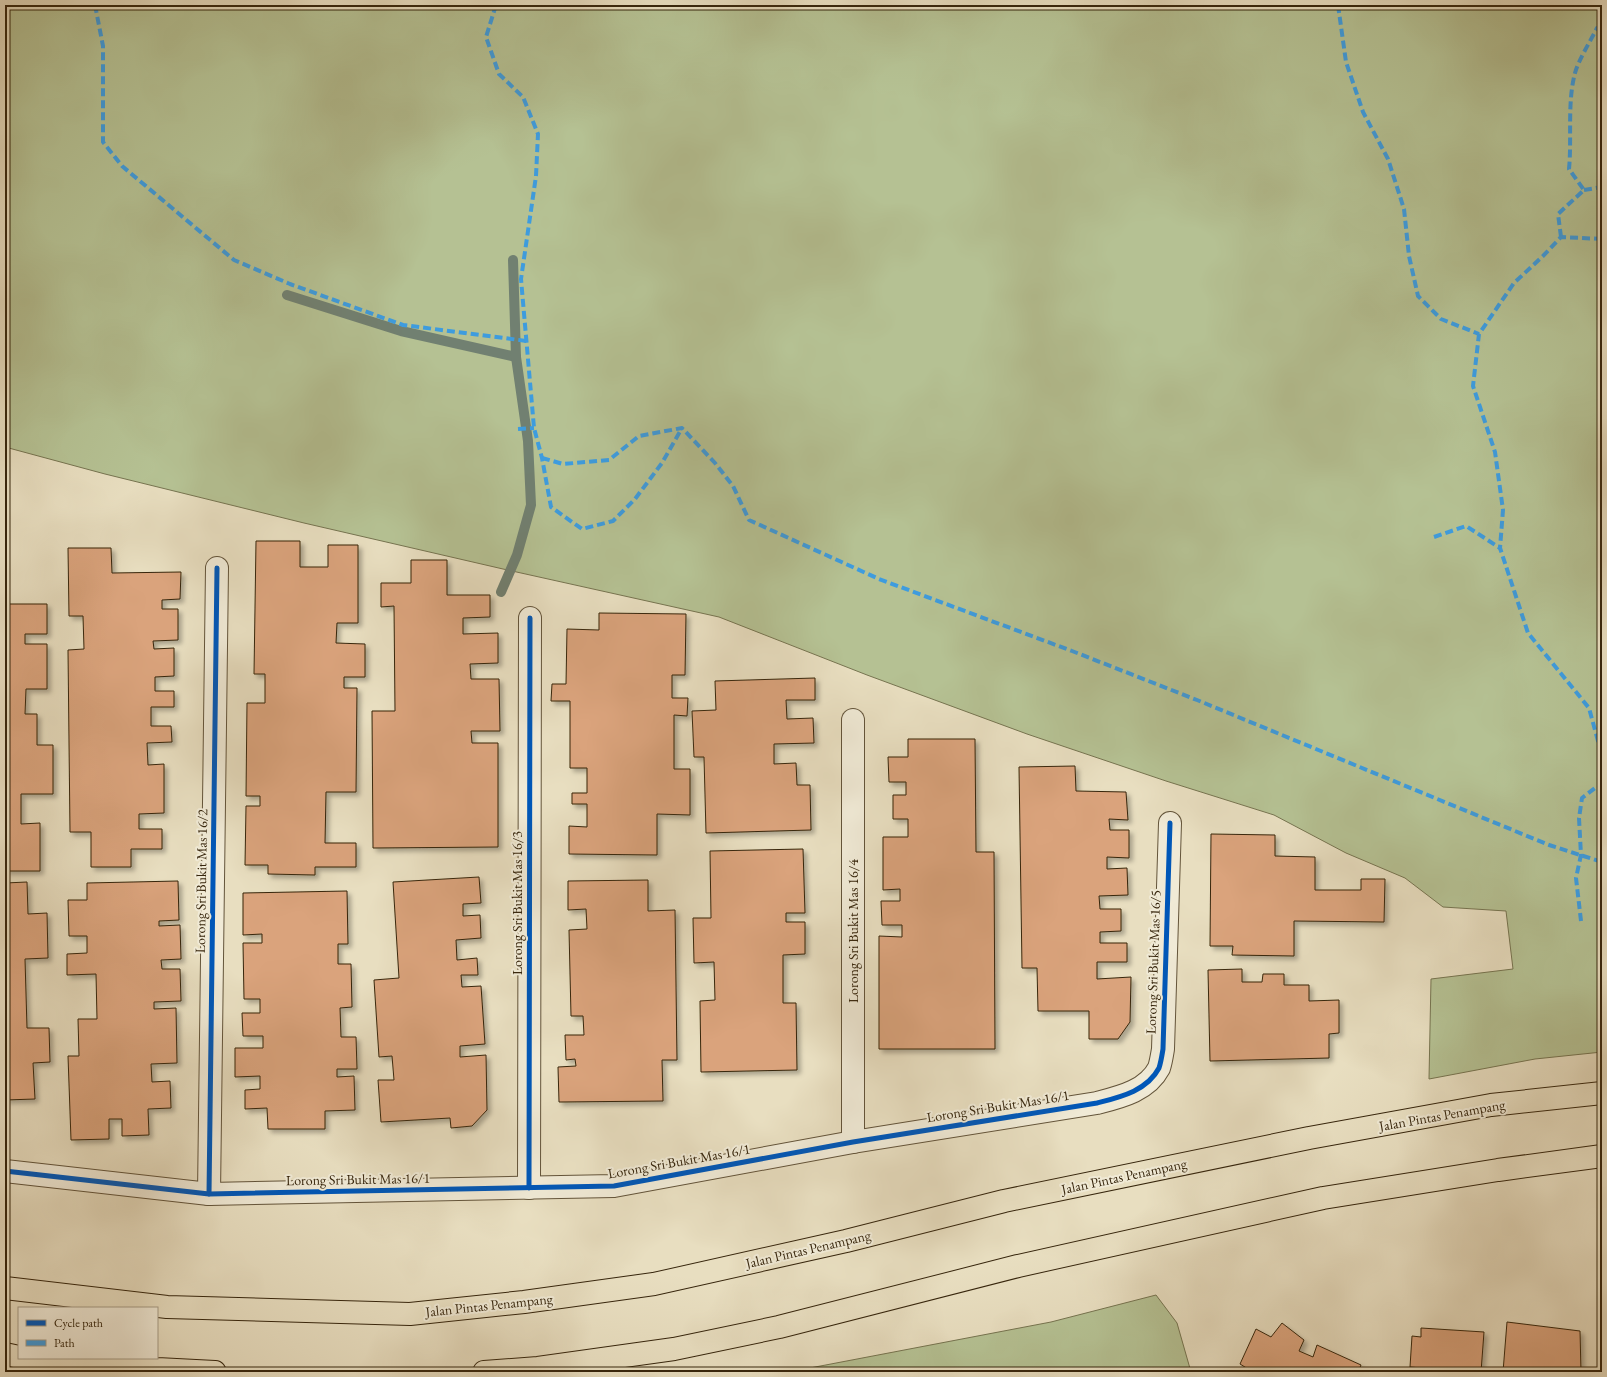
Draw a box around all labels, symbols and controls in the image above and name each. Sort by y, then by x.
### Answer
street label: Lorong Sri Bukit Mas 16/2 [191,808,211,953]
street label: Lorong Sri Bukit Mas 16/3 [508,831,526,975]
street label: Lorong Sri Bukit Mas 16/4 [844,859,862,1003]
street label: Lorong Sri Bukit Mas 16/5 [1141,890,1165,1034]
street label: Lorong Sri Bukit Mas 16/1 [925,1086,1071,1126]
street label: Jalan Pintas Penampang [1377,1095,1507,1135]
street label: Lorong Sri Bukit Mas 16/1 [606,1140,752,1182]
street label: Jalan Pintas Penampang [1059,1154,1189,1198]
street label: Lorong Sri Bukit Mas 16/1 [286,1169,430,1189]
street label: Jalan Pintas Penampang [743,1226,873,1272]
street label: Jalan Pintas Penampang [424,1289,554,1321]
legend [18,1307,158,1359]
text: Cycle path [54,1315,103,1331]
text: Path [54,1335,75,1351]

